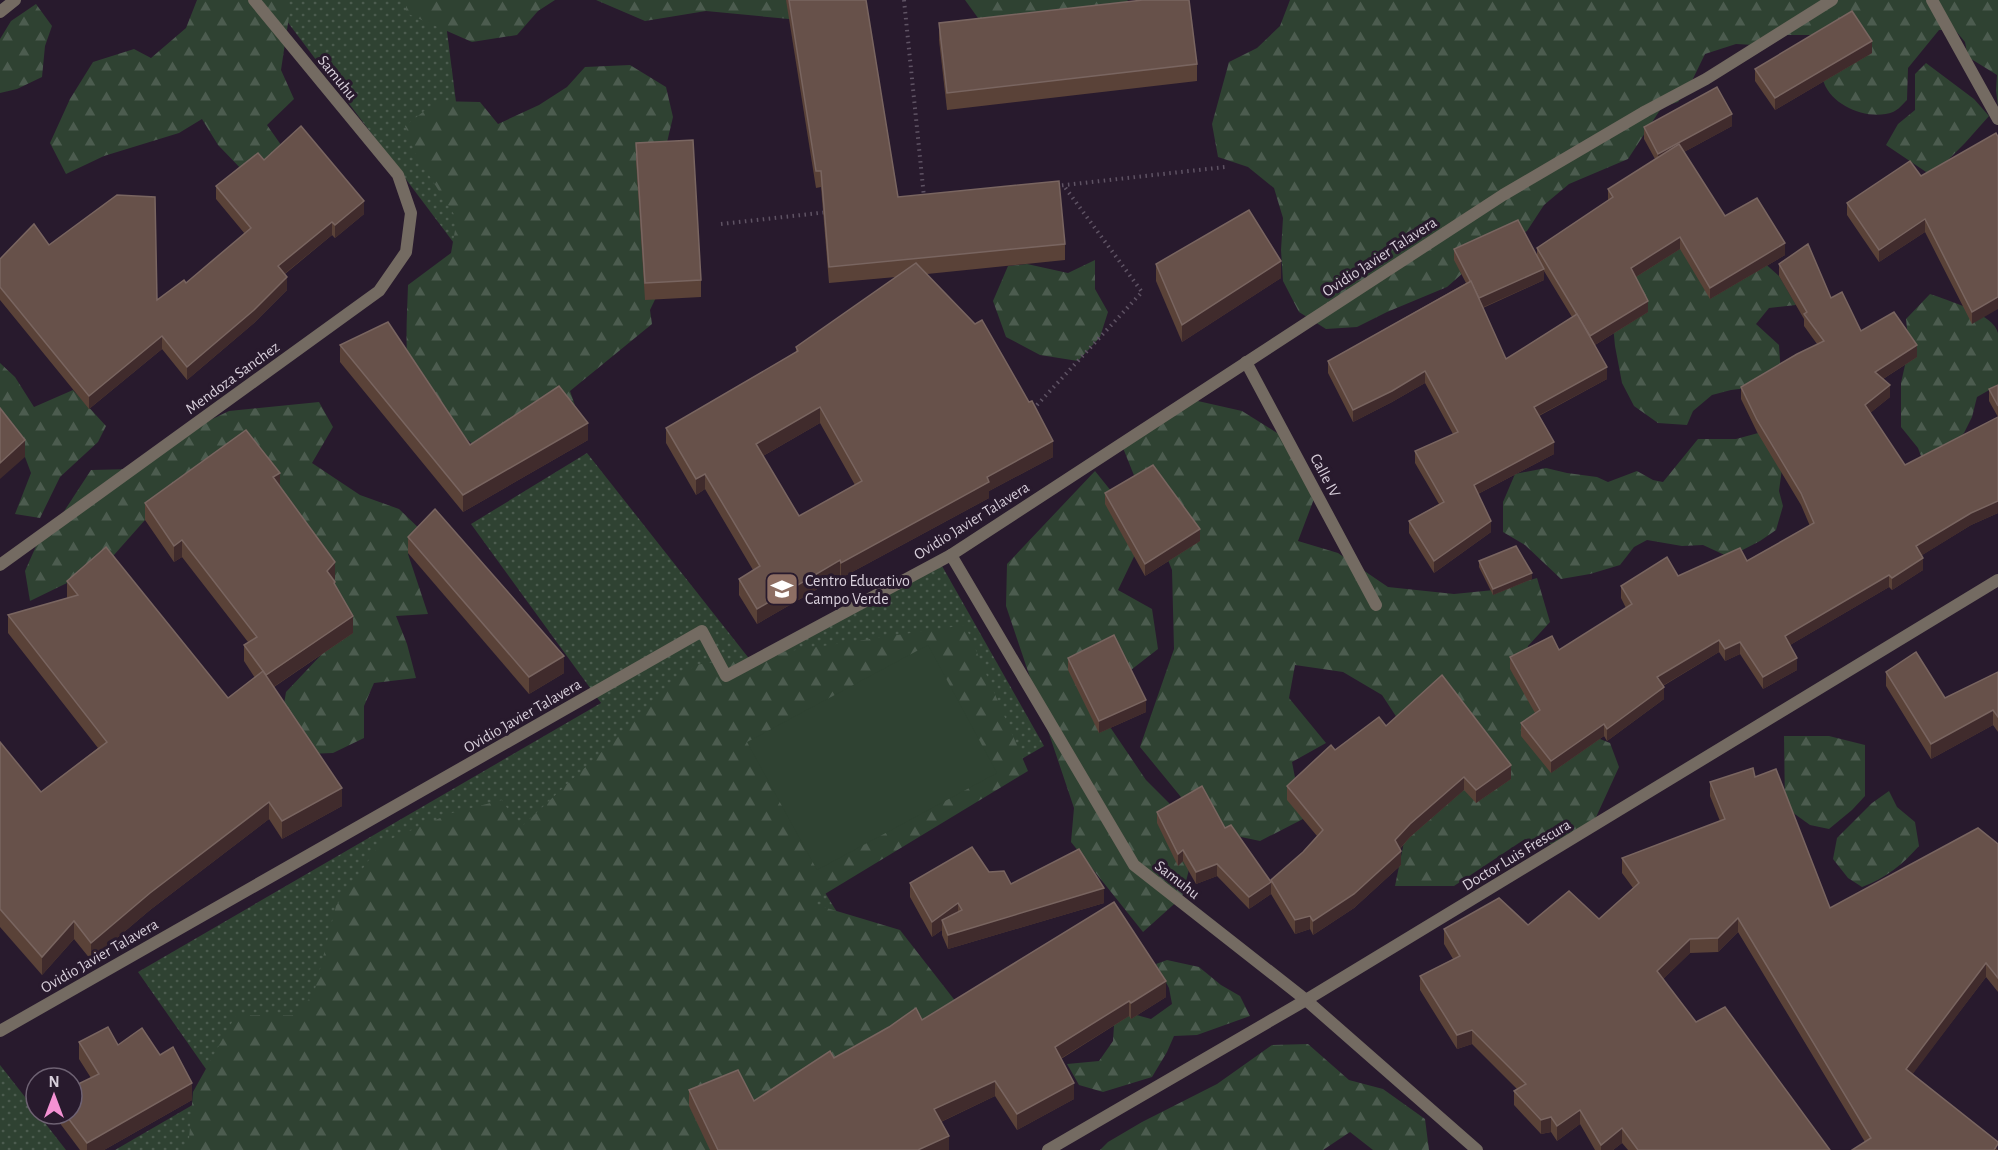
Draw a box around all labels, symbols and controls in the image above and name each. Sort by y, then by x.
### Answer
street label: Samuhu [315,52,360,103]
street label: Ovidio Javier Talavera [1320,214,1440,300]
street label: Mendoza Sanchez [183,338,283,417]
street label: Calle IV [1307,451,1343,500]
street label: Ovidio Javier Talavera [911,479,1032,563]
school or university icon: Centro Educativo Campo Verde [764,571,800,607]
place label: Centro Educativo Campo Verde [805,573,910,607]
street label: Ovidio Javier Talavera [461,676,584,756]
street label: Doctor Luis Frescura [1460,816,1573,893]
street label: Samuhu [1152,858,1203,902]
street label: Ovidio Javier Talavera [38,916,161,996]
north arrow [24,1066,84,1126]
text: N [48,1074,60,1090]

